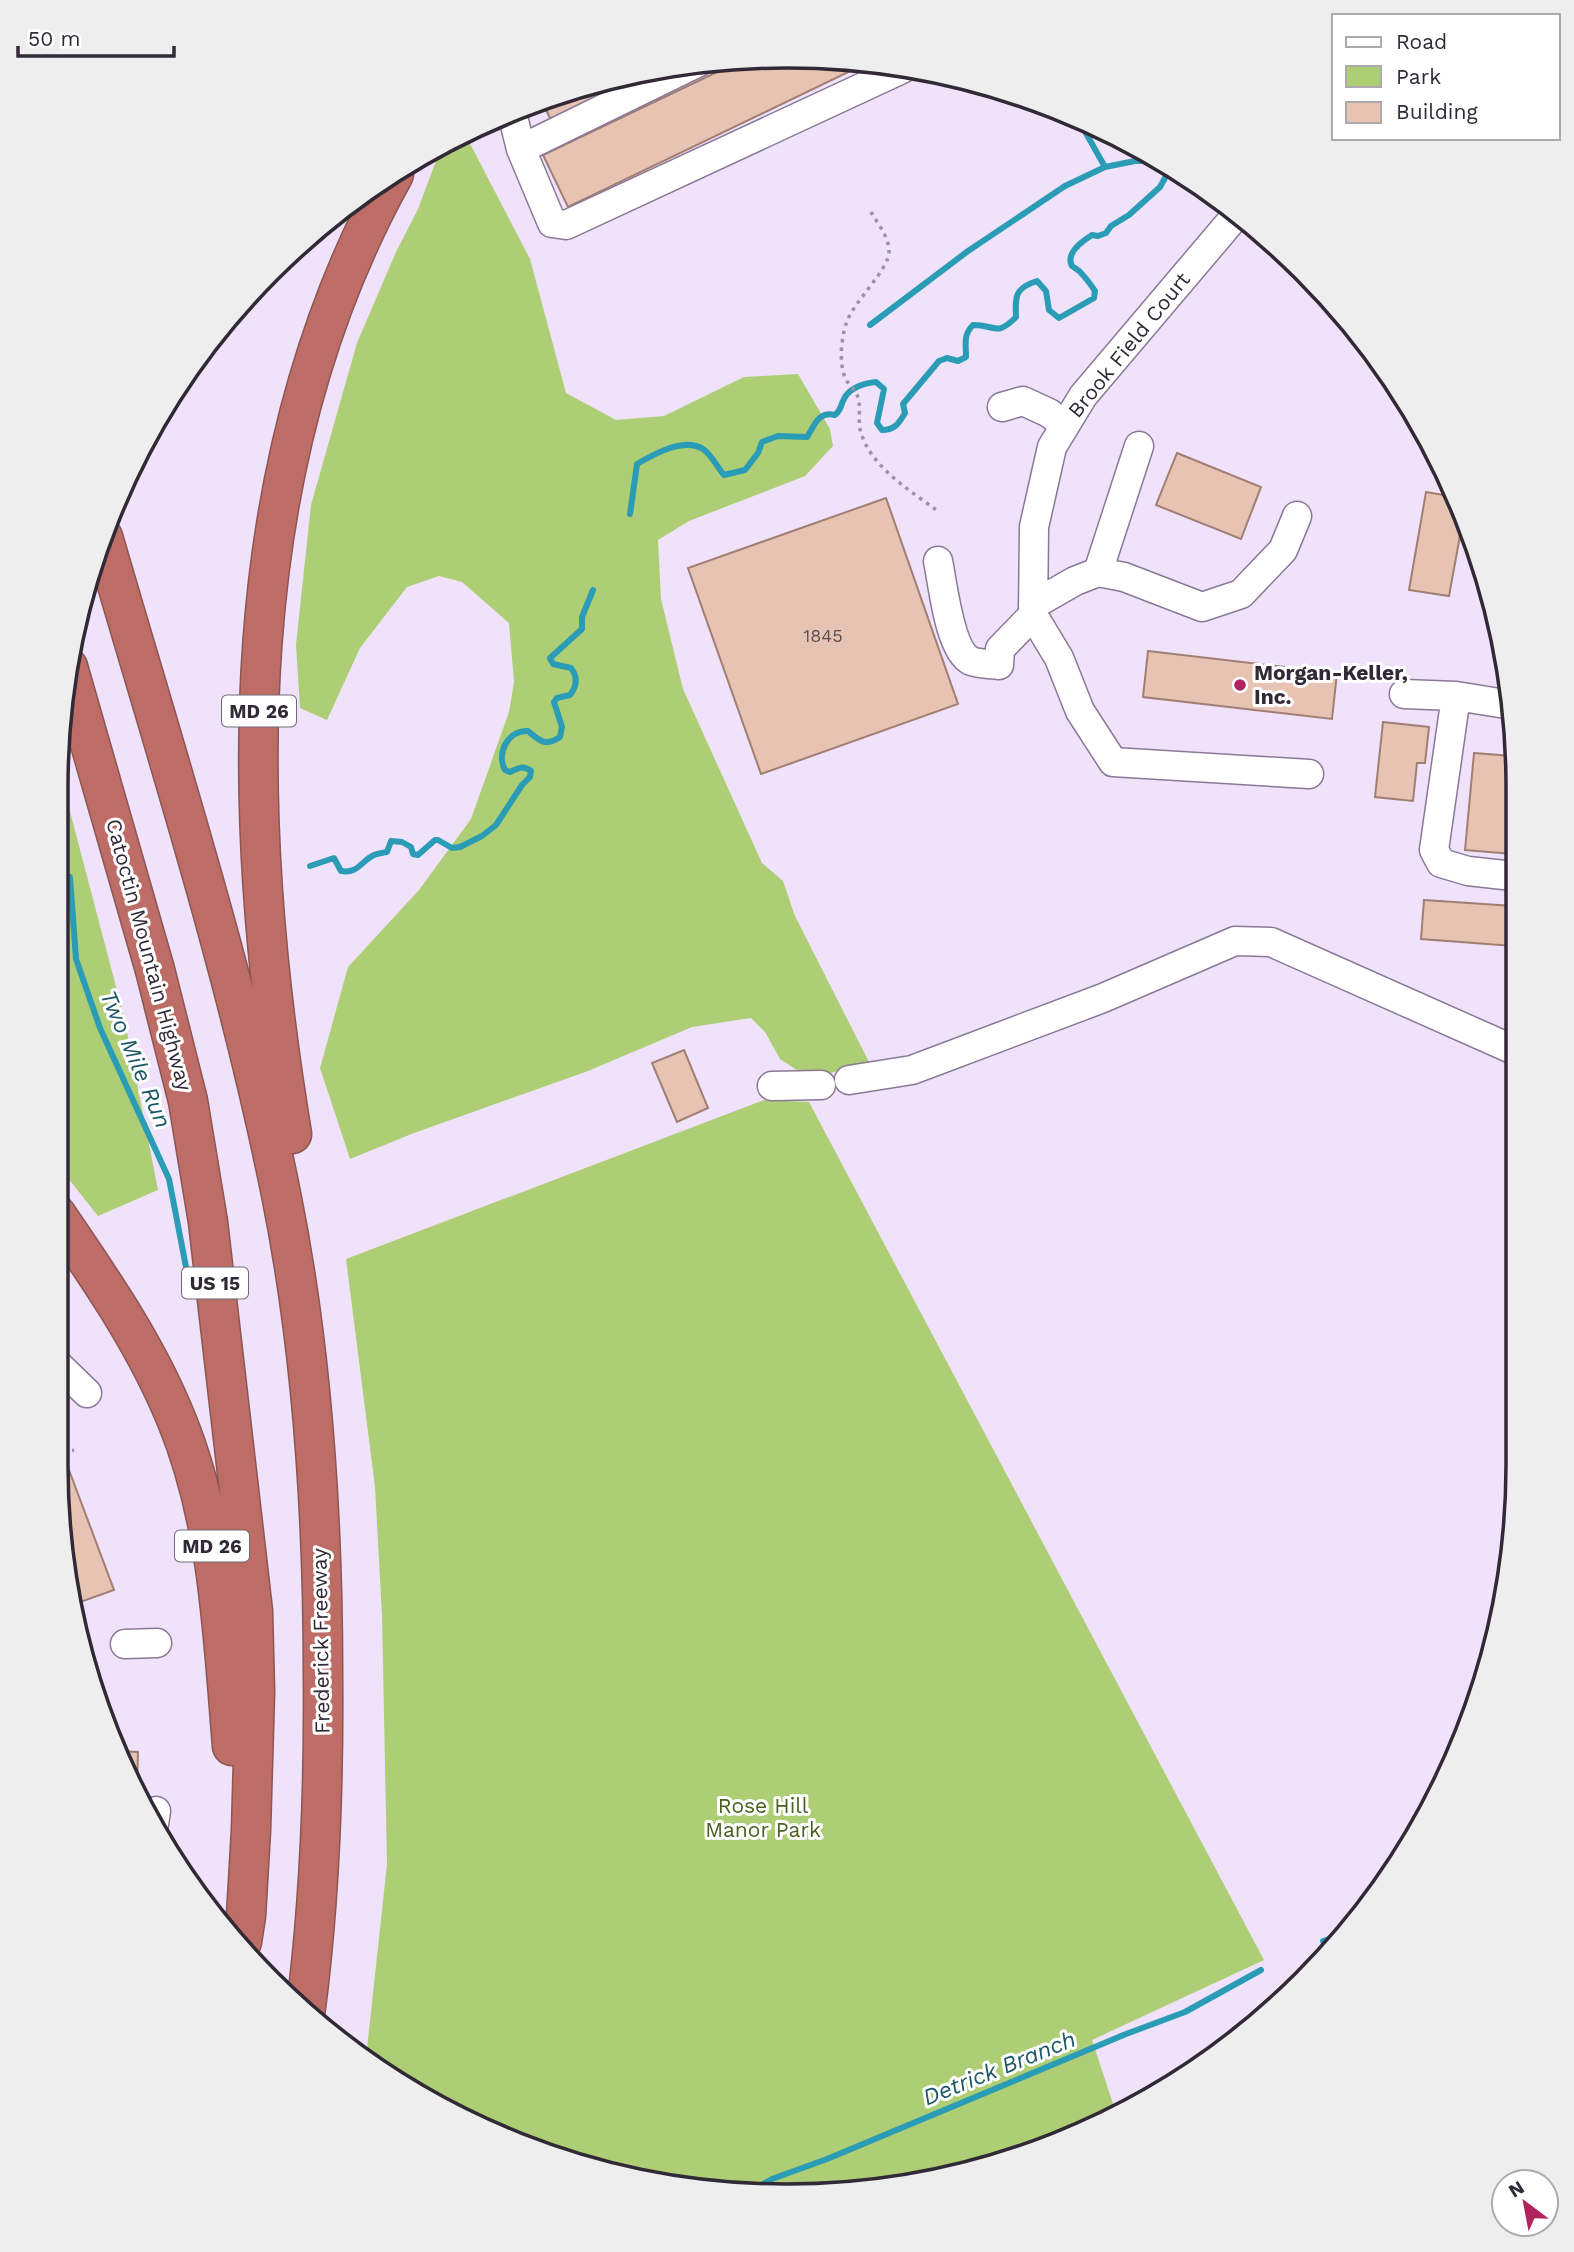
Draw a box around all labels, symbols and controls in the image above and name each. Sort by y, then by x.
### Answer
scale bar [18,14,173,58]
legend [1332,14,1560,140]
text: 50 m [28,26,80,51]
text: Road [1396,29,1447,54]
text: Park [1396,64,1441,89]
text: Building [1396,99,1478,124]
street label: Brook Field Court [1062,267,1195,422]
house number: 1845 [803,625,843,646]
place label: Morgan-Keller, Inc. [1254,660,1408,709]
marker: Morgan-Keller, Inc. [1232,677,1248,693]
road number: MD 26 [222,696,296,726]
street label: Catoctin Mountain Highway [101,816,198,1094]
water label: Two Mile Run [94,986,177,1132]
road number: US 15 [182,1268,248,1298]
road number: MD 26 [175,1530,249,1562]
street label: Frederick Freeway [306,1548,335,1734]
park label: Rose Hill Manor Park [705,1793,821,1842]
water label: Detrick Branch [919,2026,1080,2111]
north arrow [1490,2168,1560,2238]
text: N [1504,2176,1528,2202]

